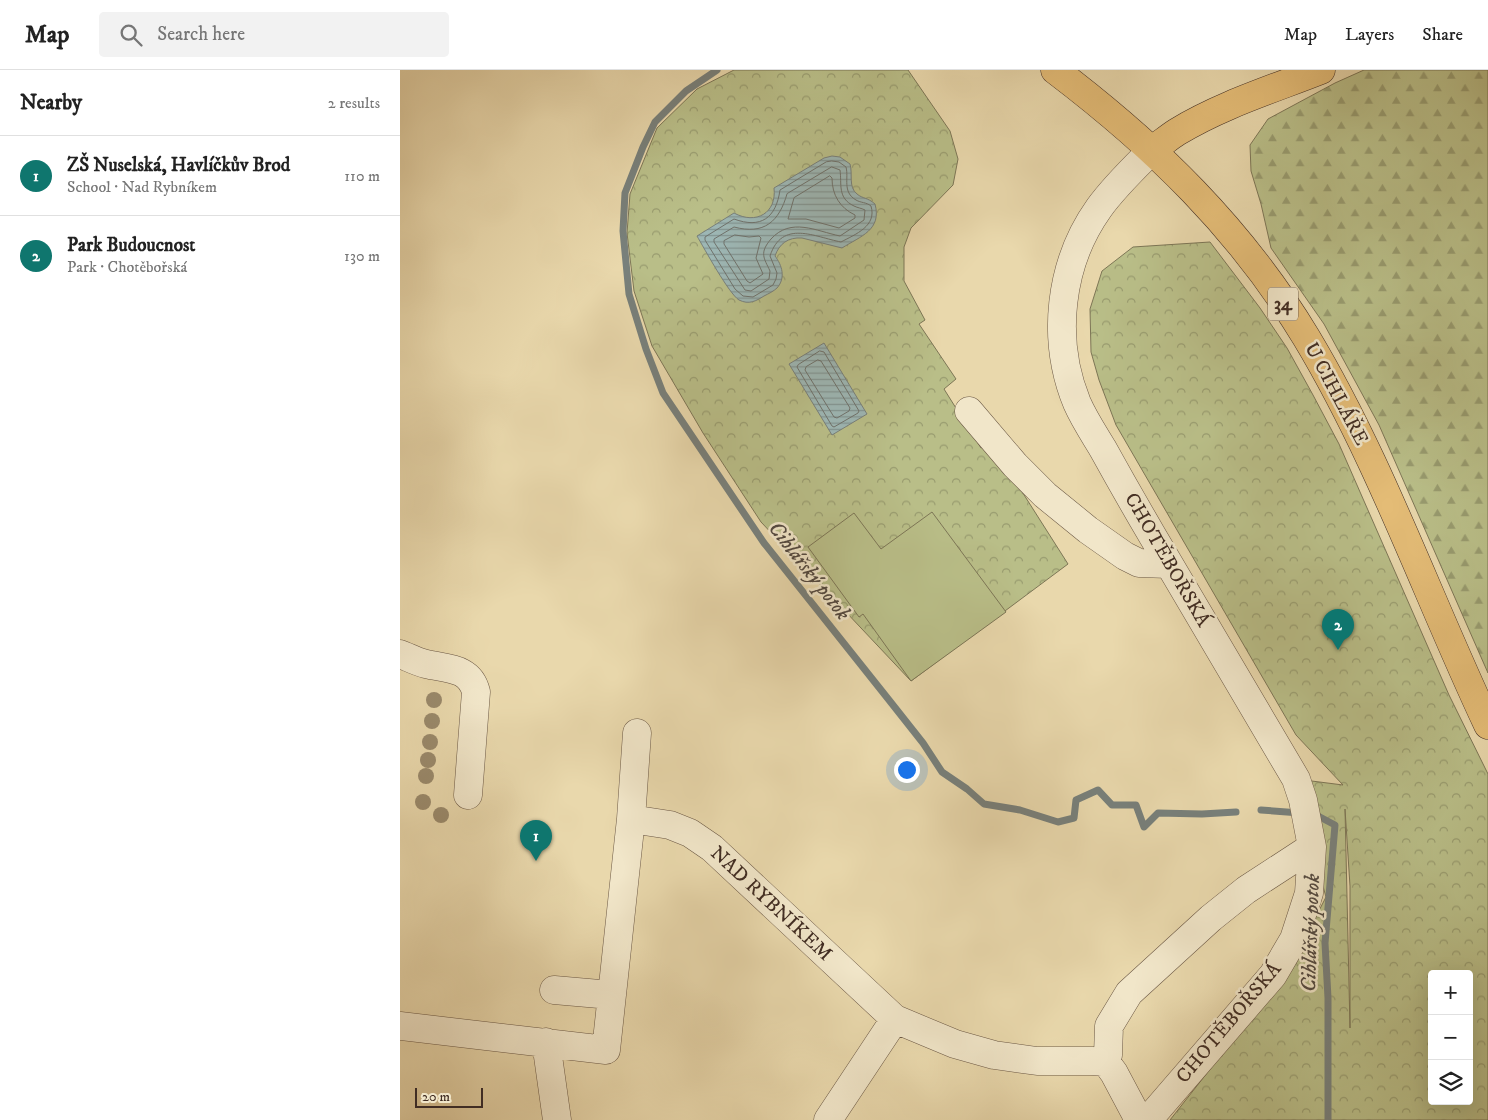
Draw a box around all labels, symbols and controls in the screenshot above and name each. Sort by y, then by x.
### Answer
search box [99,12,449,57]
text: Map [25,20,69,50]
icon: search [117,21,145,49]
text: Search here [157,23,245,46]
text: Map [1284,24,1317,46]
text: Layers [1345,24,1394,46]
text: Share [1422,24,1463,46]
text: Nearby [20,90,82,116]
text: 2 results [328,93,380,113]
text: ZŠ Nuselská, Havlíčkův Brod [67,154,290,177]
text: 1 [33,166,39,186]
text: 110 m [344,166,380,186]
text: School · Nad Rybníkem [67,177,217,197]
text: Park Budoucnost [67,234,195,257]
text: 2 [32,246,40,266]
text: 130 m [344,246,380,266]
text: Park · Chotěbořská [67,257,187,277]
road number: 34 [1268,288,1298,320]
street label: U CIHLÁŘE [1298,338,1374,450]
street label: CHOTĚBOŘSKÁ [1119,488,1216,632]
water label: Cihlářský potok [762,516,856,626]
pin: 2 [1322,609,1354,650]
your location [894,757,920,783]
pin: 1 [520,820,552,861]
street label: NAD RYBNÍKEM [705,840,838,967]
water label: Cihlářský potok [1296,873,1326,993]
street label: CHOTĚBOŘSKÁ [1170,956,1287,1089]
map controls [1428,970,1473,1105]
button: + [1428,970,1473,1015]
button: − [1428,1015,1473,1060]
button: layers [1428,1060,1473,1105]
scale bar [415,1085,482,1108]
text: 20 m [422,1088,450,1106]

